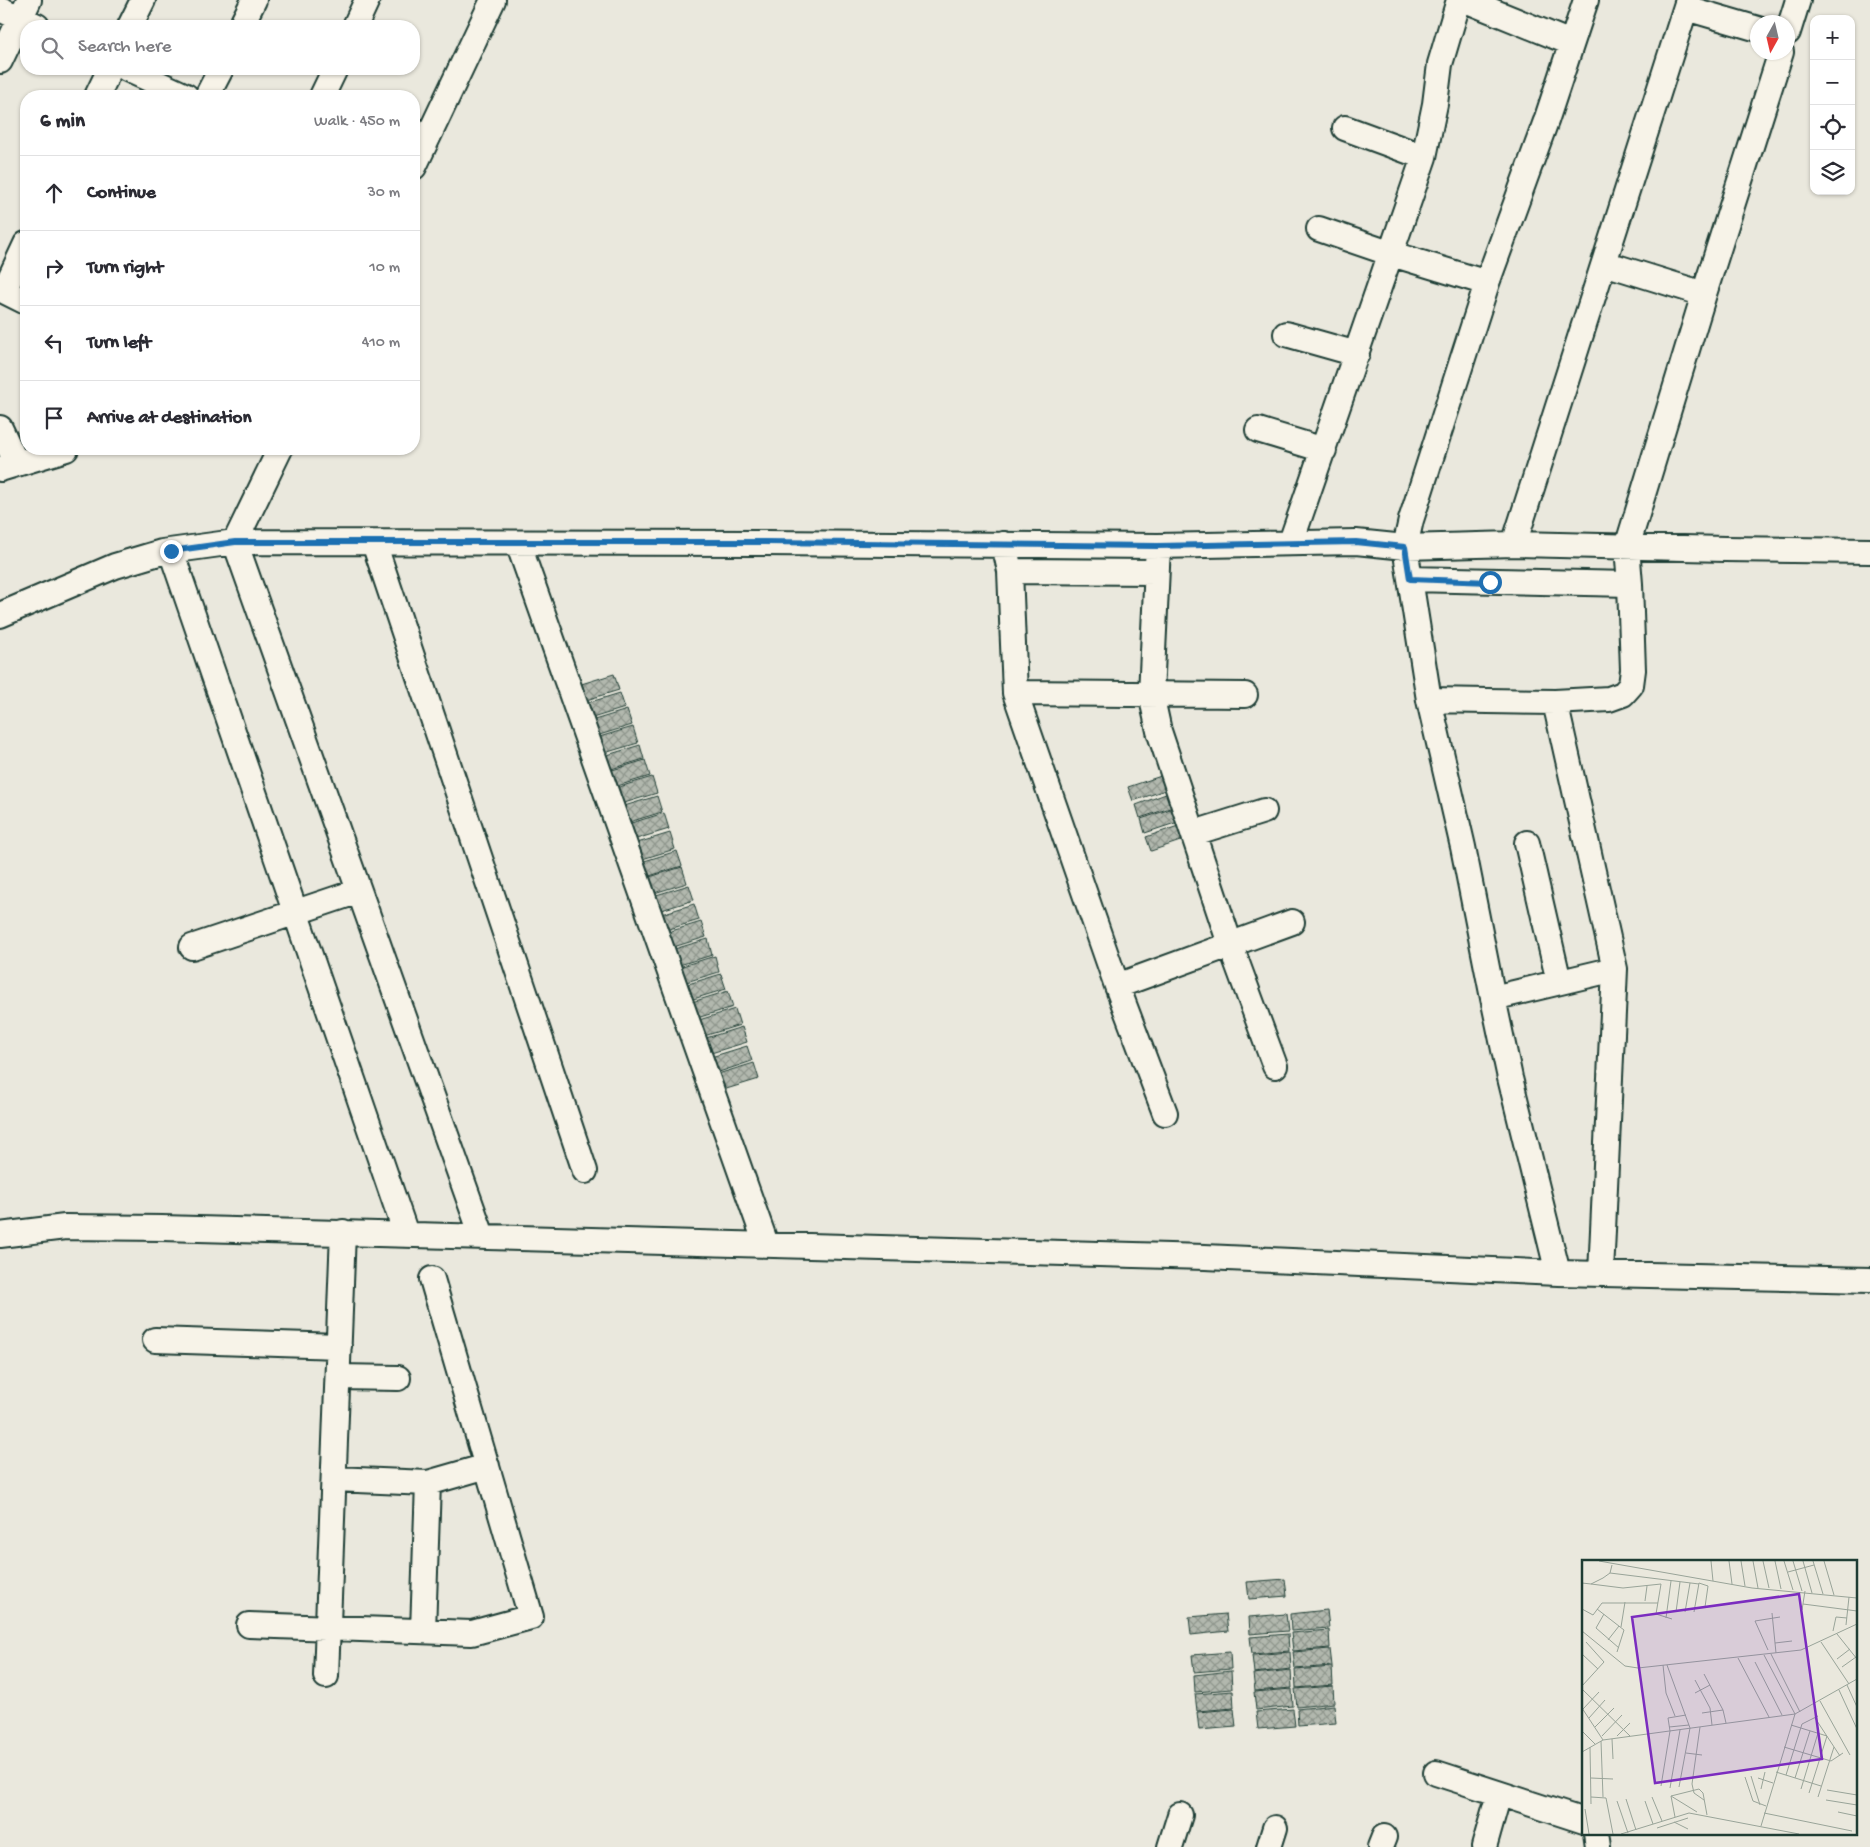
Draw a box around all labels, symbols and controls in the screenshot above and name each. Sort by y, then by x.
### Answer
north arrow [1750,15,1795,60]
map controls [1810,15,1855,195]
button: + [1810,15,1855,60]
search box [20,20,420,75]
icon: search [38,34,66,62]
text: Search here [78,36,172,59]
button: − [1810,60,1855,105]
button: locate [1810,105,1855,150]
text: 6 min [40,110,85,135]
text: Walk · 450 m [314,113,400,132]
button: layers [1810,150,1855,195]
icon: ahead [40,179,68,207]
text: Continue [87,182,156,205]
text: 30 m [367,184,400,203]
icon: right [40,254,68,282]
text: Turn right [87,257,163,280]
text: 10 m [369,259,400,278]
icon: left [40,329,68,357]
text: Turn left [87,332,151,355]
text: 410 m [362,334,400,353]
icon: arrive [40,404,68,432]
text: Arrive at destination [87,407,251,430]
route end [160,540,183,563]
route start [1479,571,1502,594]
inset map [1582,1560,1858,1834]

